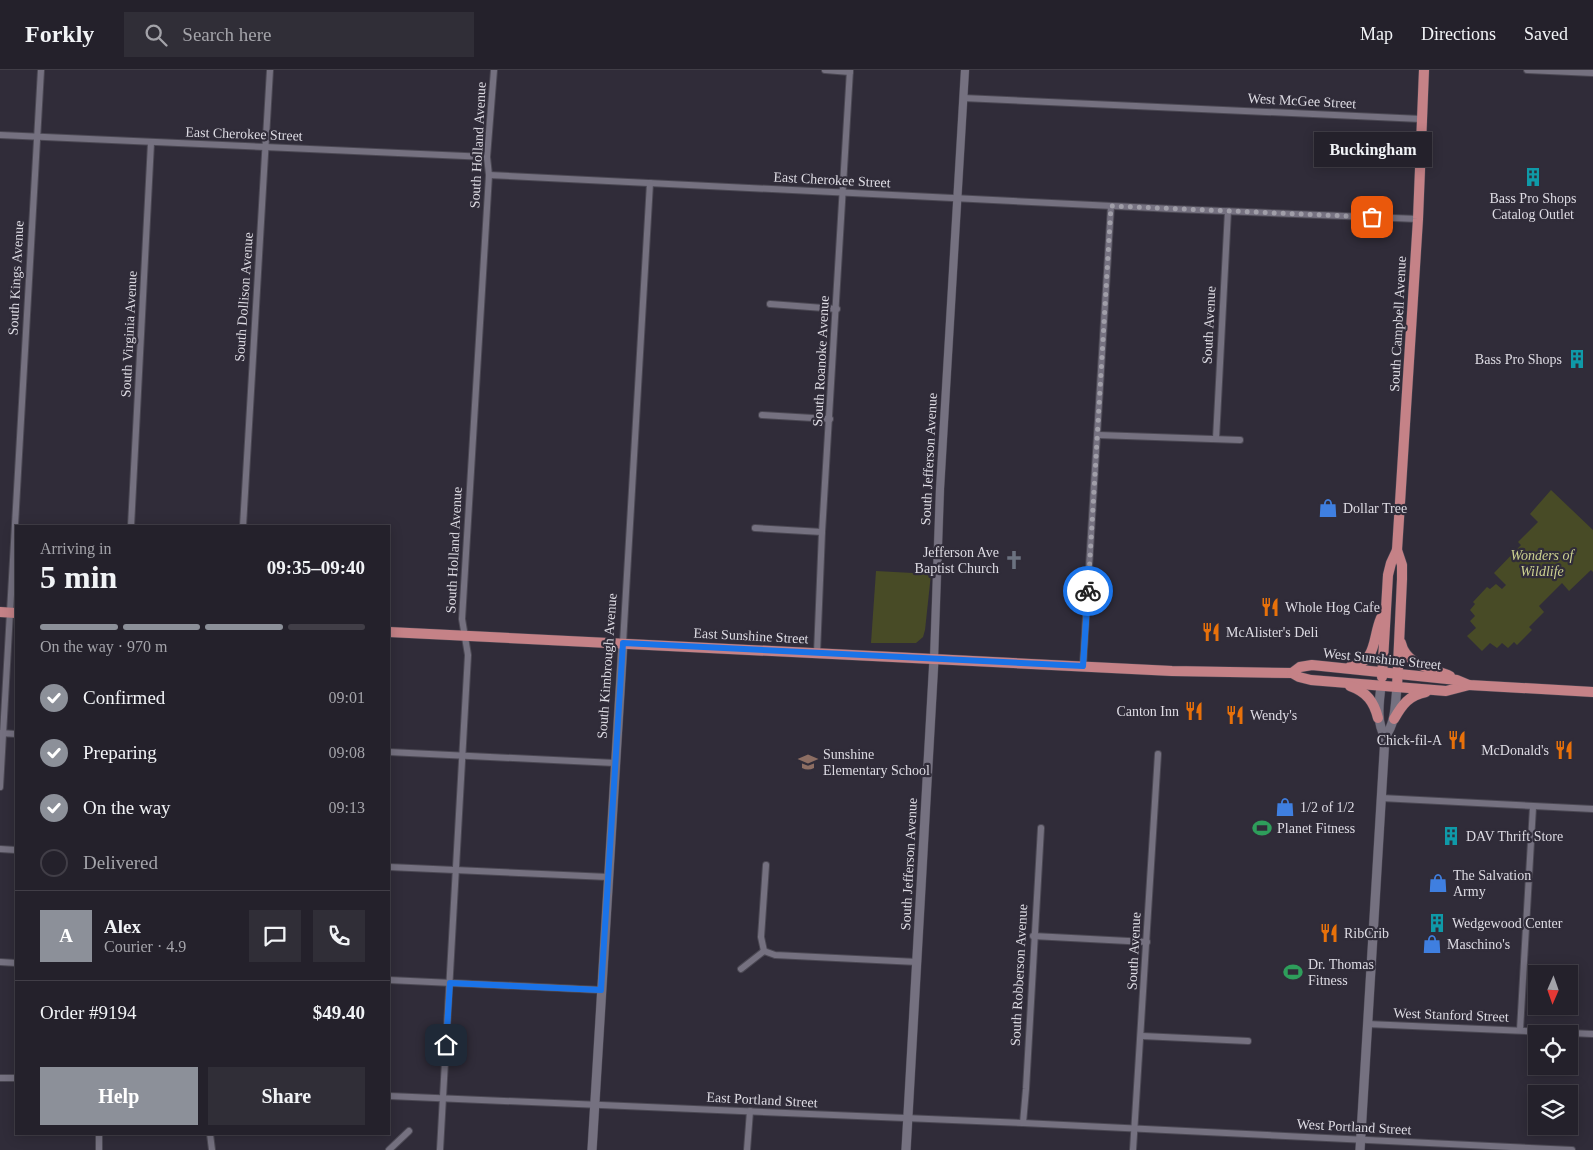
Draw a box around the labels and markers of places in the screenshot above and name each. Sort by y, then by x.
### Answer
callout: Buckingham [1313,132,1431,167]
building icon: Bass Pro Shops Catalog Outlet [1522,166,1544,188]
place label: Bass Pro Shops Catalog Outlet [1489,191,1577,222]
pin [1351,196,1393,238]
building icon: Bass Pro Shops [1566,348,1588,370]
place label: Bass Pro Shops [1475,352,1562,367]
shop icon: Dollar Tree [1317,497,1339,519]
place label: Dollar Tree [1343,501,1407,516]
place label: Jefferson Ave Baptist Church [915,545,999,576]
church icon: Jefferson Ave Baptist Church [1003,549,1025,571]
restaurant icon: Whole Hog Cafe [1259,596,1281,618]
place label: Whole Hog Cafe [1285,600,1380,615]
restaurant icon: McAlister's Deli [1200,621,1222,643]
place label: McAlister's Deli [1226,625,1318,640]
restaurant icon: Canton Inn [1183,700,1205,722]
place label: Canton Inn [1116,704,1179,719]
restaurant icon: Wendy's [1224,704,1246,726]
place label: Wendy's [1250,708,1297,723]
restaurant icon: Chick-fil-A [1446,729,1468,751]
place label: Chick-fil-A [1377,733,1443,748]
restaurant icon: McDonald's [1553,739,1575,761]
place label: McDonald's [1481,743,1549,758]
place label: Sunshine Elementary School [823,747,930,778]
school or university icon: Sunshine Elementary School [797,751,819,773]
shop icon: 1/2 of 1/2 [1274,796,1296,818]
place label: 1/2 of 1/2 [1300,800,1354,815]
sports icon: Planet Fitness [1251,817,1273,839]
place label: Planet Fitness [1277,821,1355,836]
building icon: DAV Thrift Store [1440,825,1462,847]
place label: DAV Thrift Store [1466,829,1563,844]
place label: The Salvation Army [1453,868,1531,899]
shop icon: The Salvation Army [1427,872,1449,894]
building icon: Wedgewood Center [1426,912,1448,934]
place label: Wedgewood Center [1452,916,1563,931]
restaurant icon: RibCrib [1318,922,1340,944]
place label: RibCrib [1344,926,1389,941]
shop icon: Maschino's [1421,933,1443,955]
place label: Maschino's [1447,937,1510,952]
place label: Dr. Thomas Fitness [1308,957,1374,988]
sports icon: Dr. Thomas Fitness [1282,961,1304,983]
pin [425,1024,467,1066]

